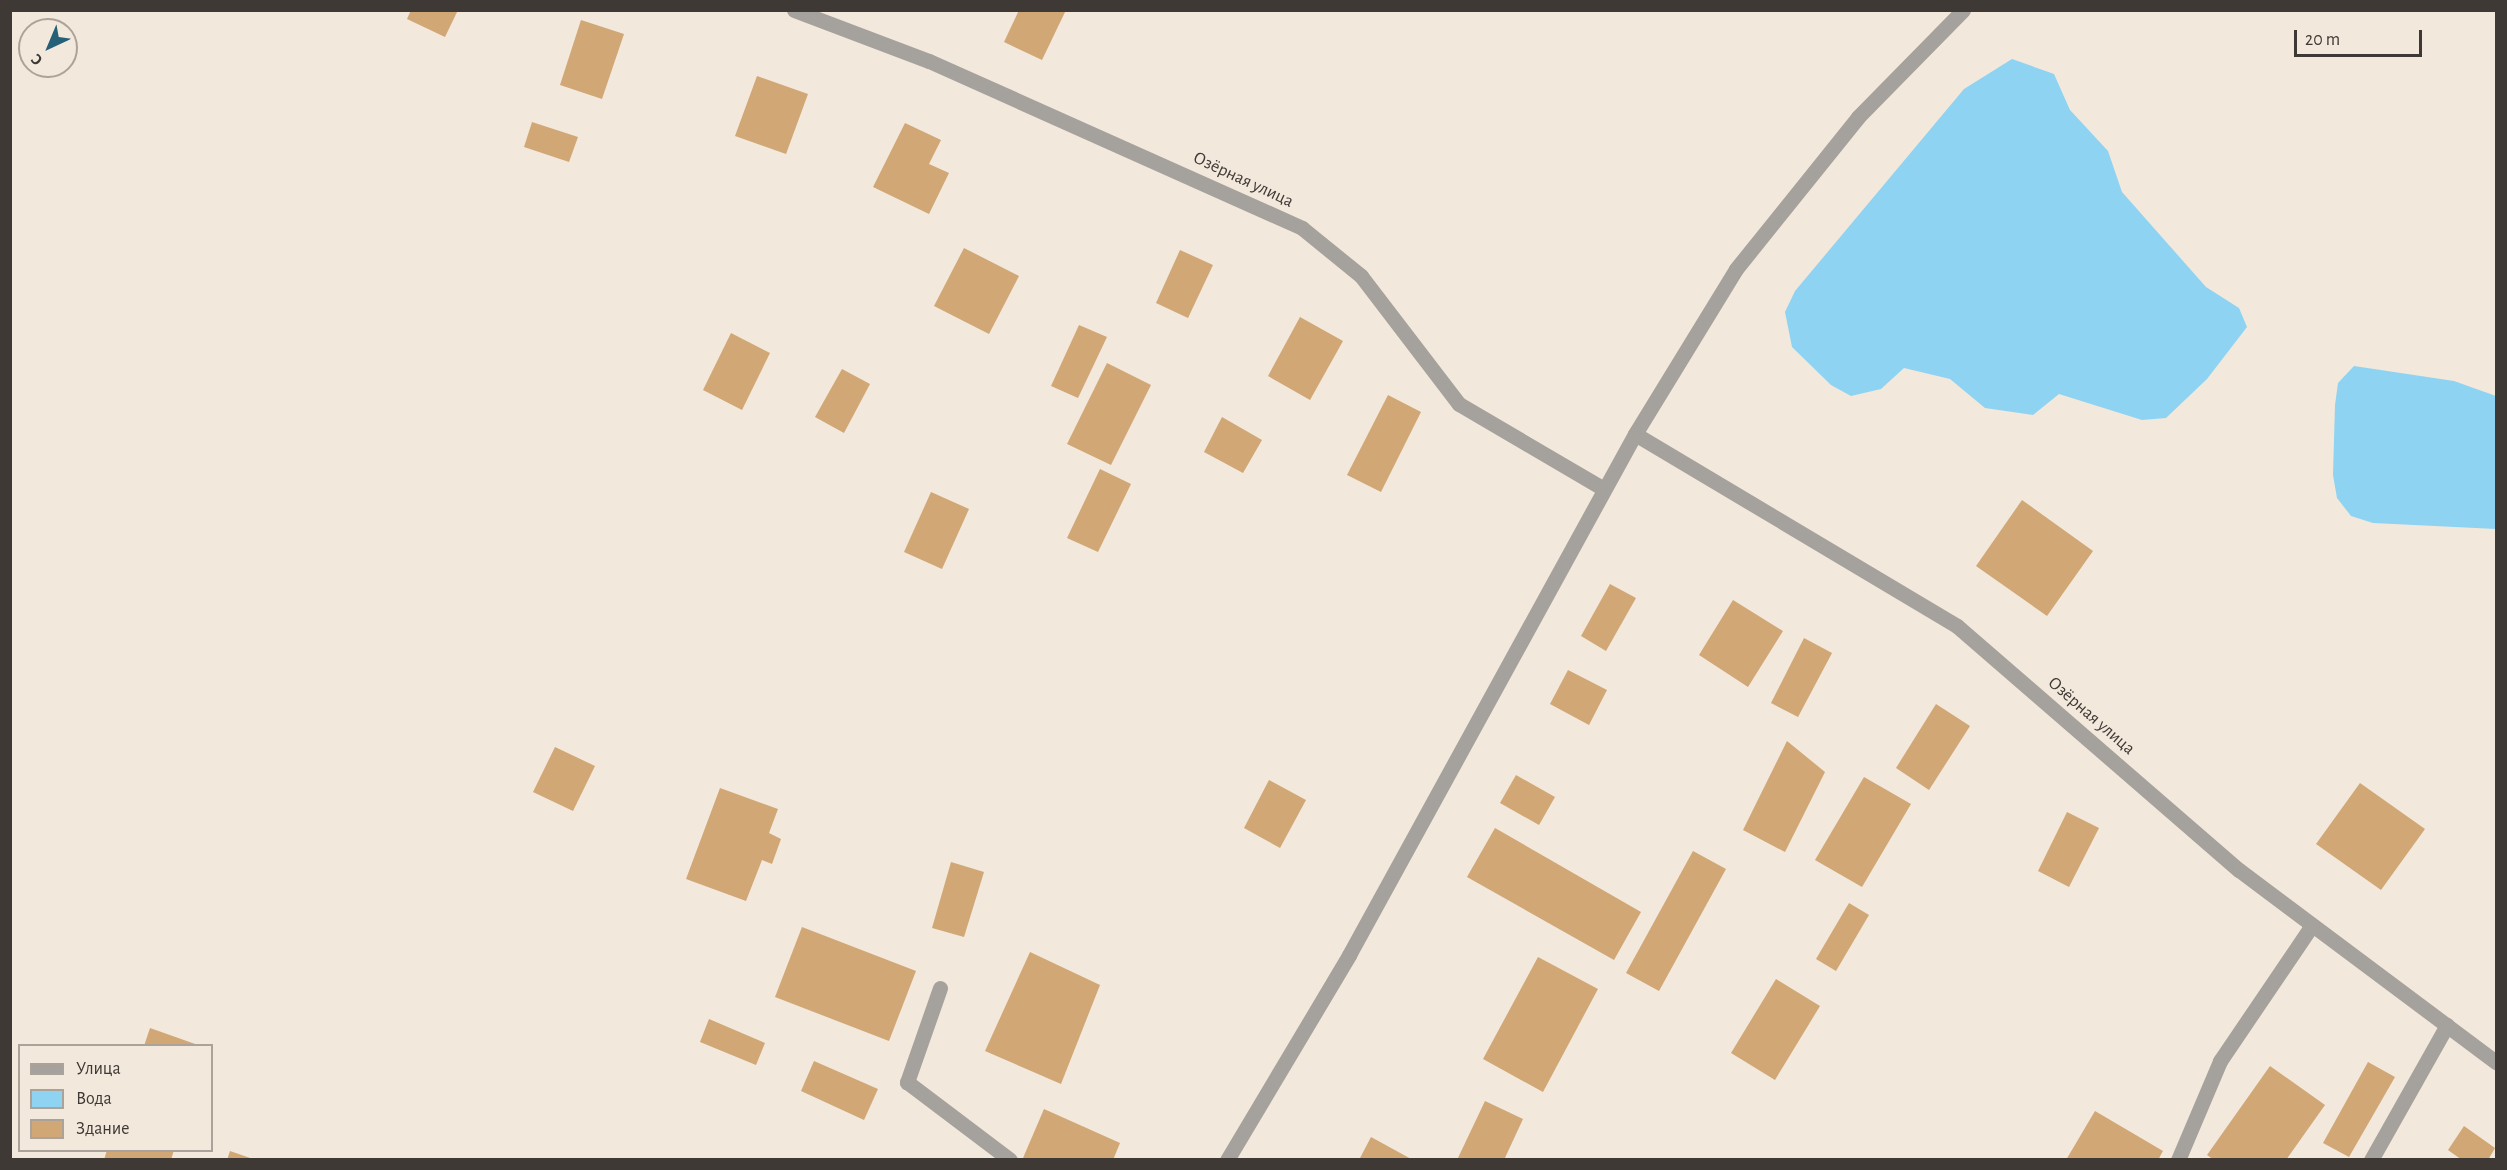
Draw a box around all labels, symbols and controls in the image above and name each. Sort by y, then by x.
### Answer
north arrow [18,18,78,78]
scale bar [2297,18,2424,56]
text: 20 m [2305,31,2340,49]
text: С [28,51,46,68]
street label: Озёрная улица [1189,147,1297,213]
street label: Озёрная улица [2043,672,2139,760]
legend [18,1044,213,1152]
text: Улица [76,1060,121,1078]
text: Вода [76,1090,112,1108]
text: Здание [76,1120,130,1138]

